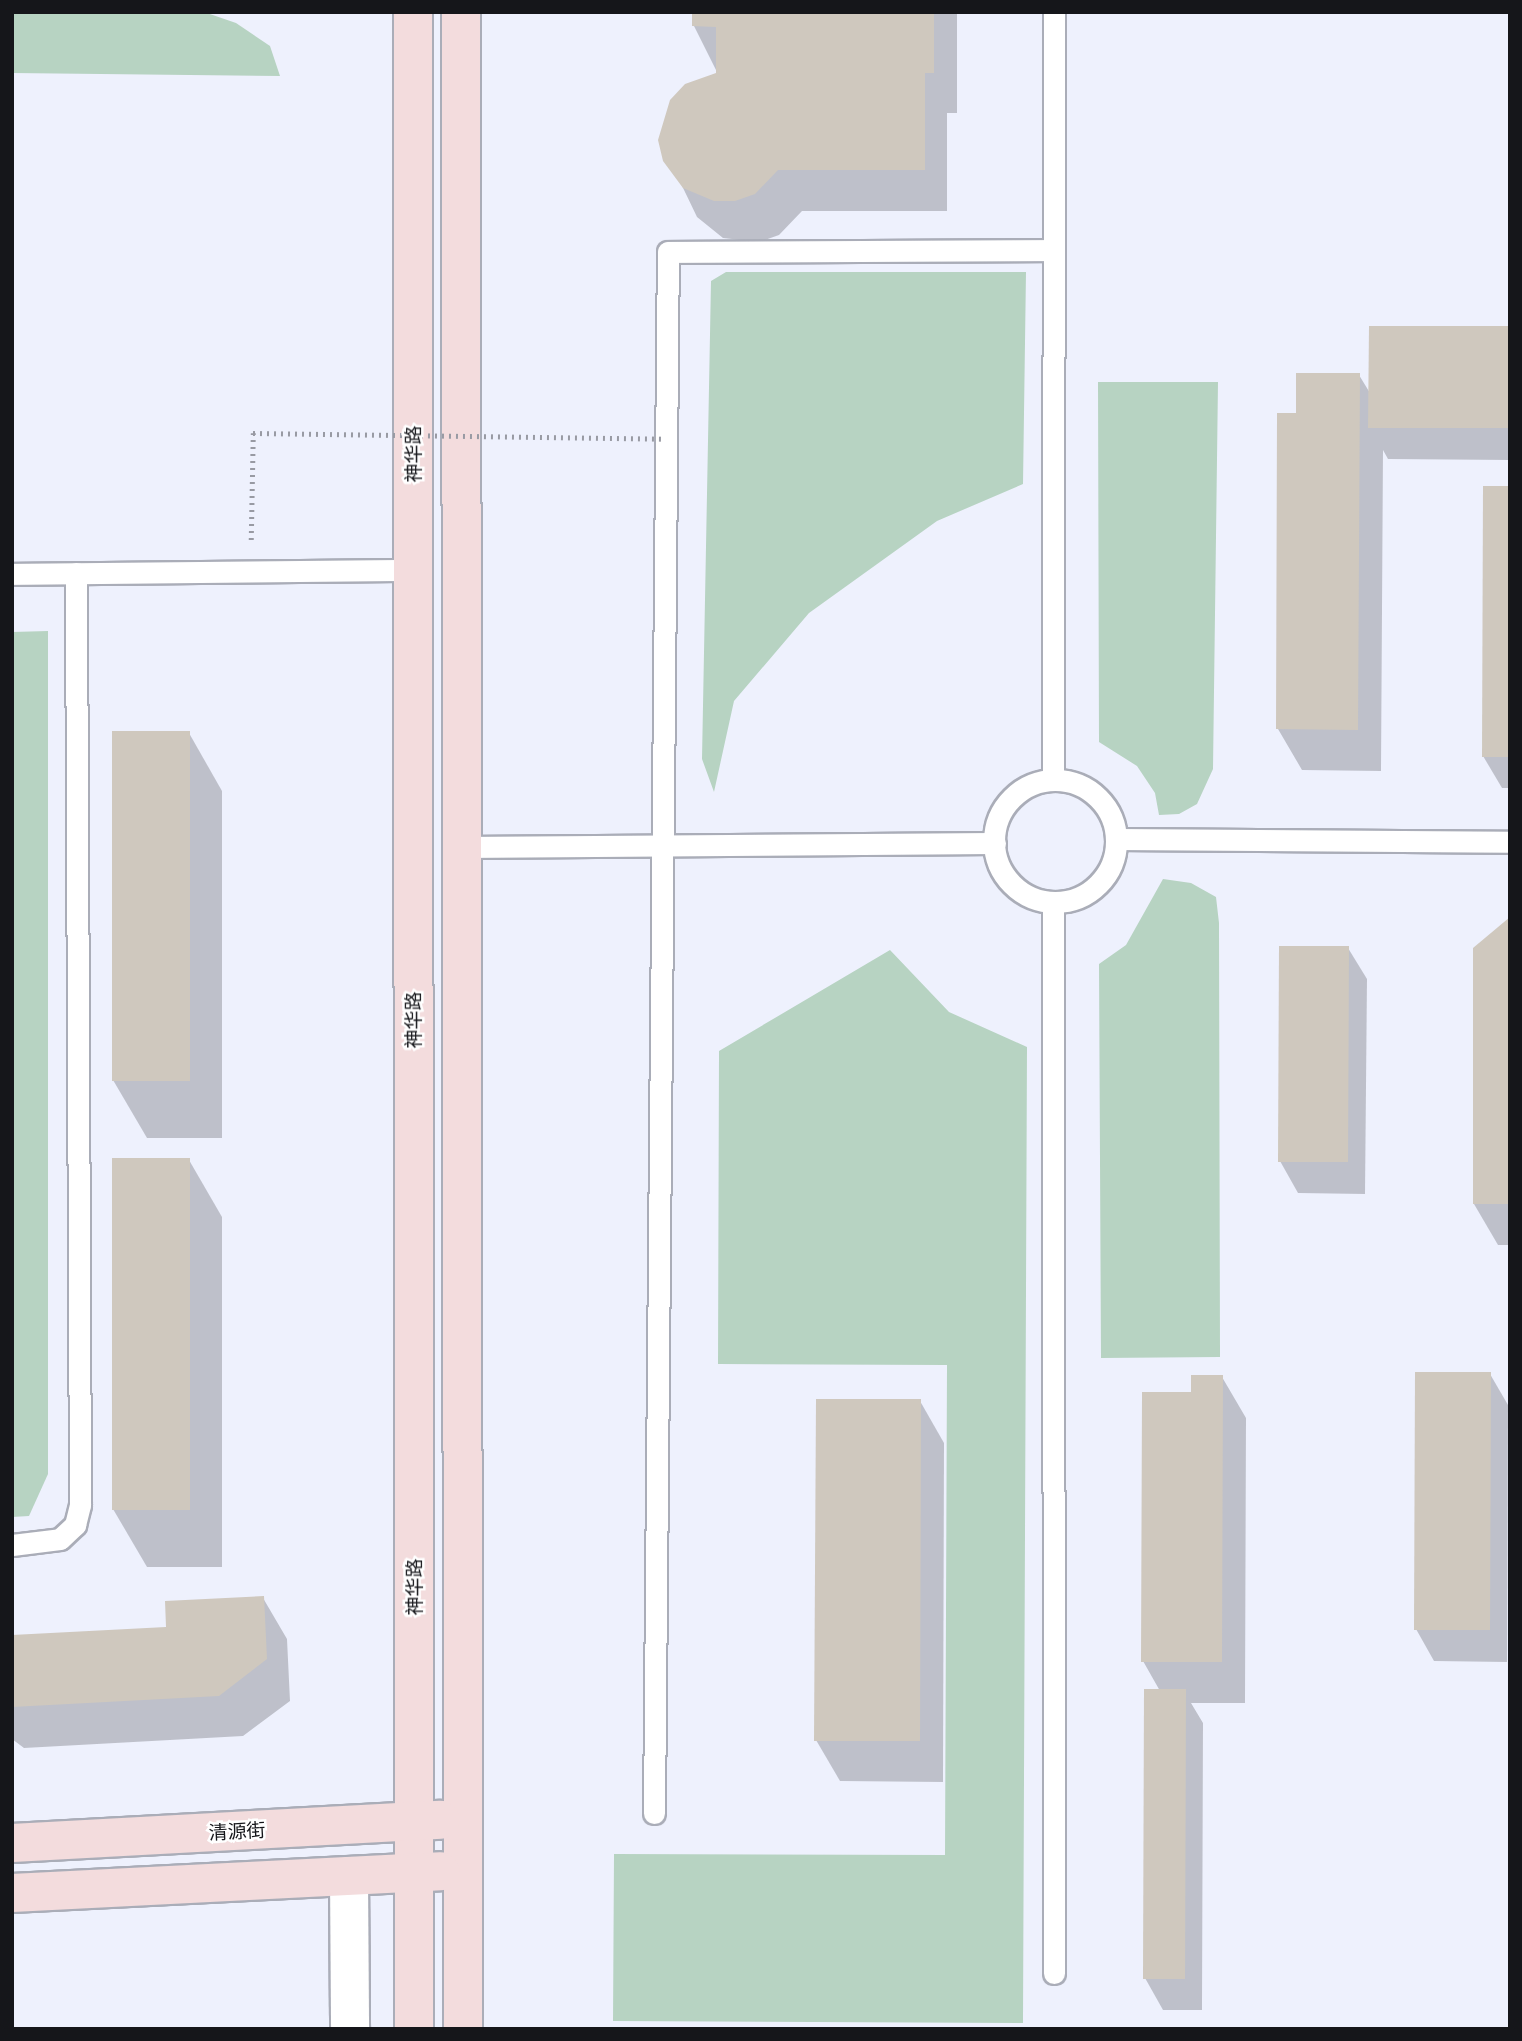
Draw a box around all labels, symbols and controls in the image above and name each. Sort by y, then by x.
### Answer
street label: 神华路 [402,426,424,482]
street label: 神华路 [402,992,424,1048]
street label: 神华路 [403,1559,425,1615]
street label: 清源街 [208,1818,266,1844]

